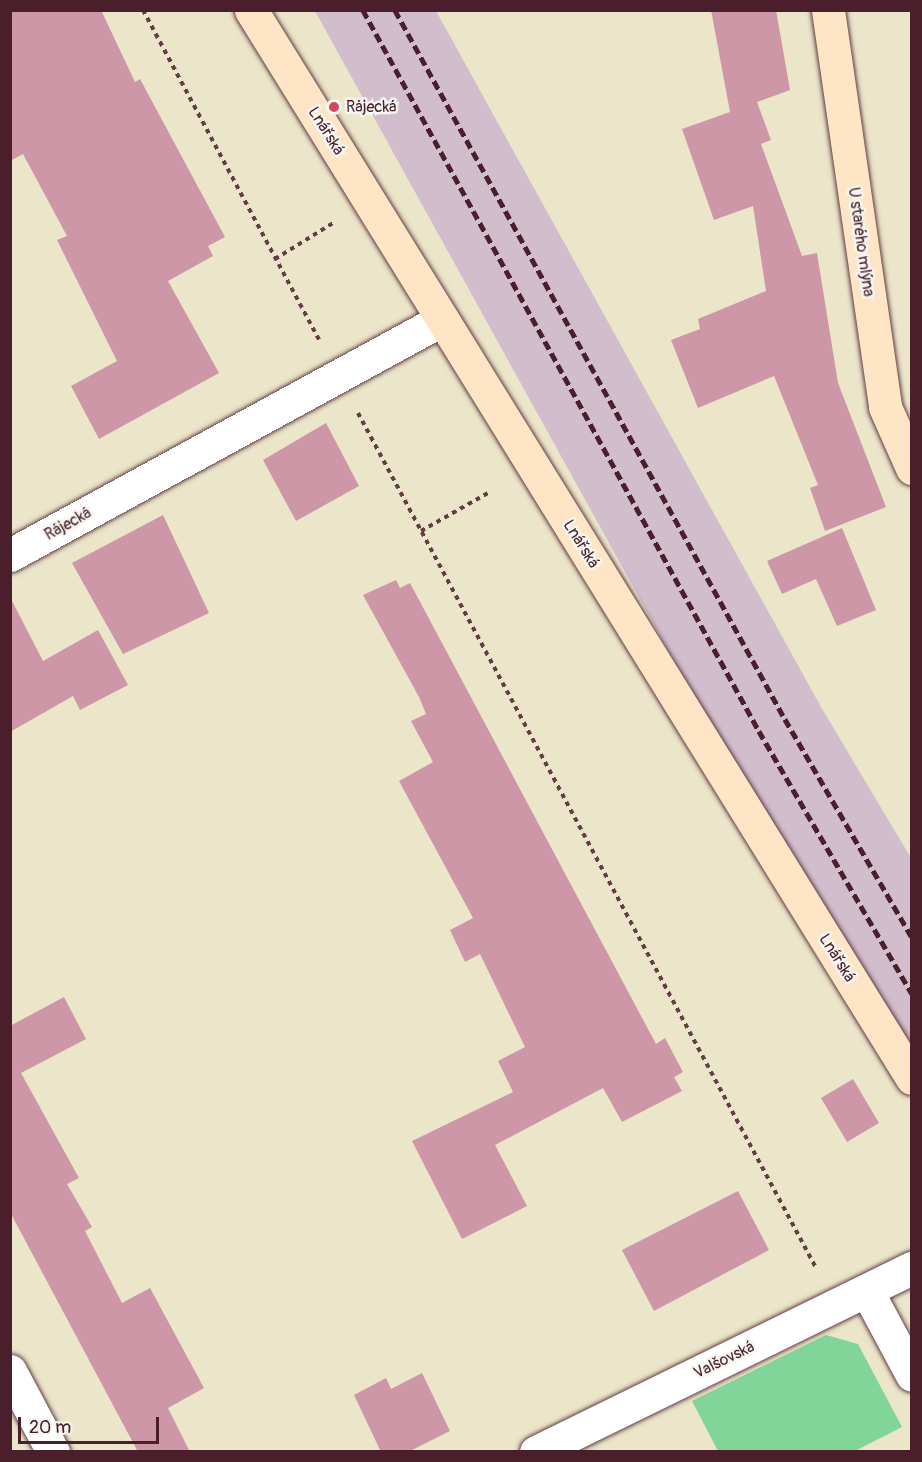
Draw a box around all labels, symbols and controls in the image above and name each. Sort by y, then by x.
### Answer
place label: Rájecká [346,97,397,117]
marker: Rájecká [327,100,341,114]
street label: Lnářská [304,103,348,159]
street label: U starého mlýna [844,186,878,298]
street label: Rájecká [41,503,95,545]
street label: Lnářská [559,516,603,572]
street label: Lnářská [815,930,859,986]
street label: Valšovská [691,1337,757,1383]
scale bar [21,1405,162,1443]
text: 20 m [29,1416,71,1439]

